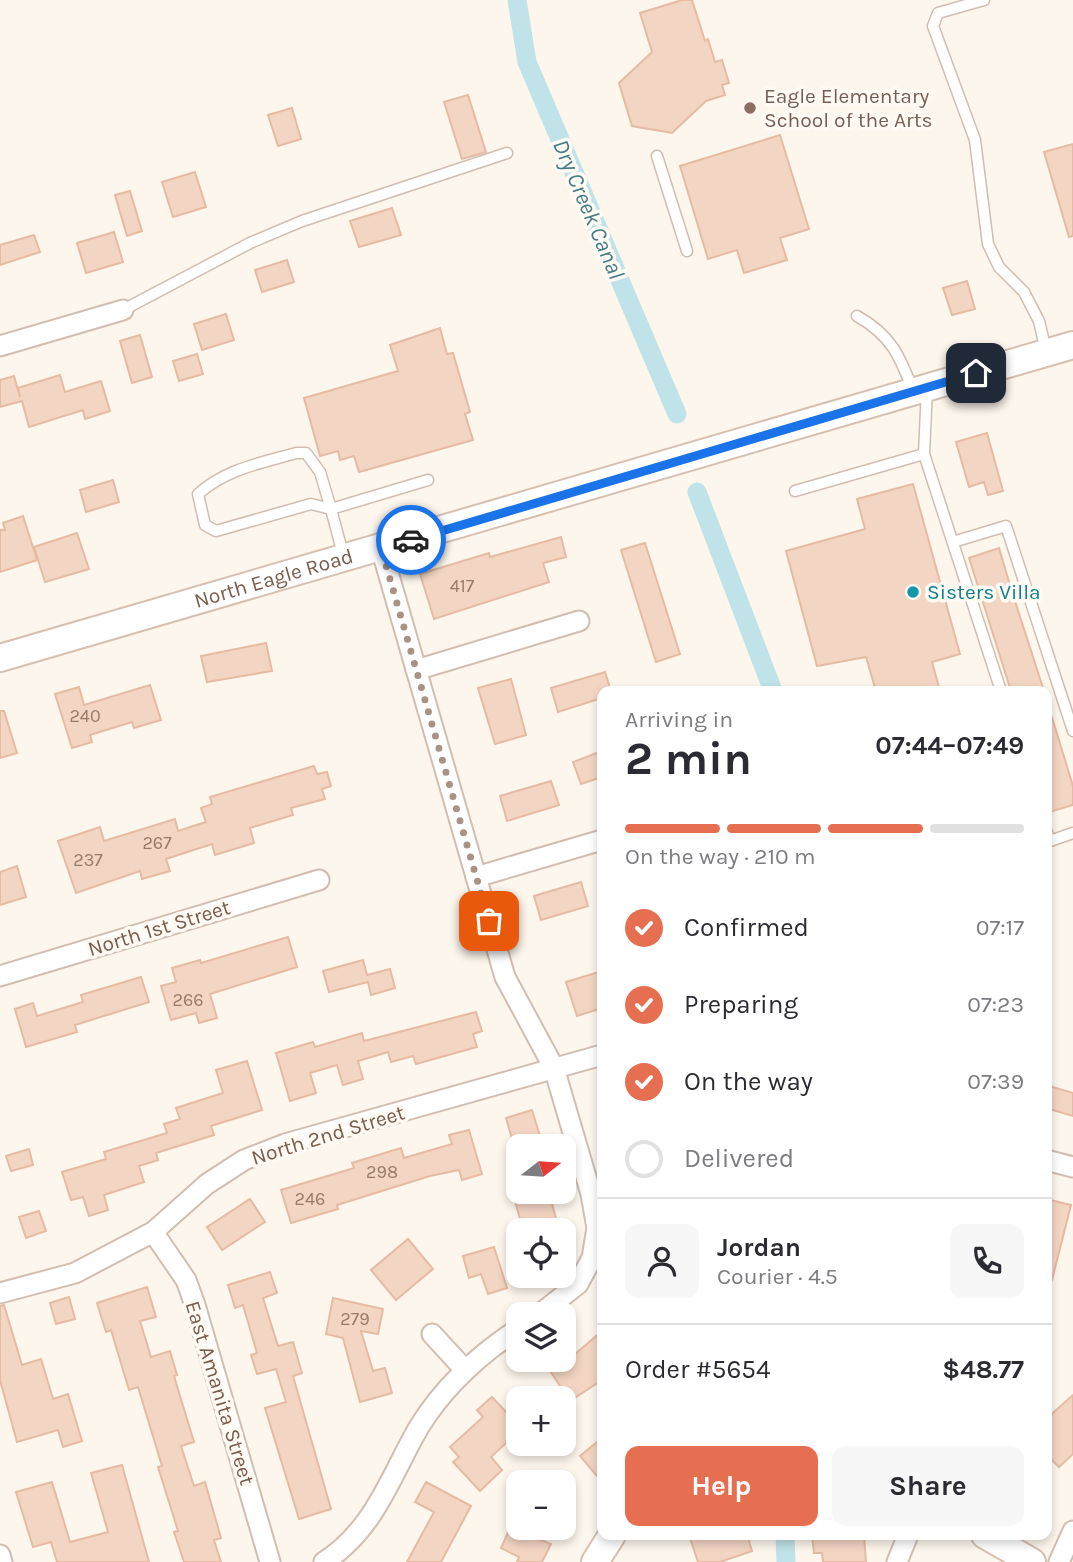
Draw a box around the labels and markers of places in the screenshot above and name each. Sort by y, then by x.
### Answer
place label: Eagle Elementary School of the Arts [764,84,933,132]
marker: Eagle Elementary School of the Arts [742,100,758,116]
pin [946,343,1006,403]
place label: Sisters Villa [927,580,1041,604]
marker: Sisters Villa [905,584,921,600]
pin [459,891,519,951]

